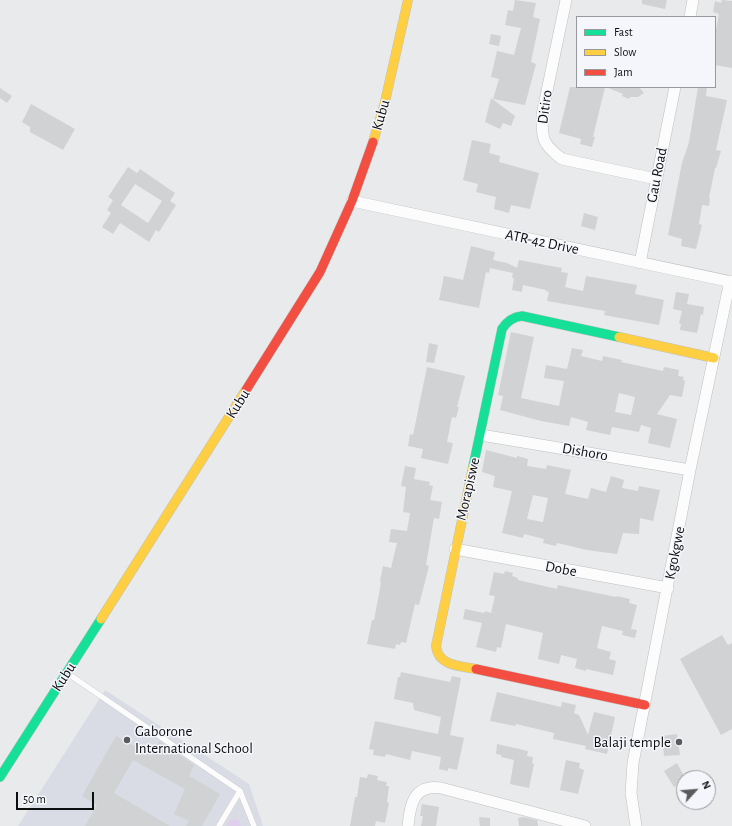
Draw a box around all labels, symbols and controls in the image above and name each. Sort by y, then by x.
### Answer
legend [576,16,716,88]
text: Fast [614,26,633,38]
text: Slow [614,46,636,58]
text: Jam [614,66,633,78]
street label: Ditiro [534,89,556,125]
street label: Kubu [368,98,394,132]
street label: Gau Road [643,146,671,204]
street label: ATR-42 Drive [504,225,580,259]
street label: Kubu [222,386,254,422]
street label: Dishoro [561,439,609,465]
street label: Morapiswe [452,456,484,522]
street label: Kgokgwe [661,525,689,581]
street label: Dobe [544,557,578,581]
street label: Kubu [48,659,80,695]
place label: Gaborone International School [135,722,253,757]
place label: Balaji temple [594,733,671,751]
marker: Gaborone International School [122,735,132,745]
marker: Balaji temple [674,737,684,747]
north arrow [676,770,716,810]
text: N [700,779,713,791]
scale bar [18,784,96,810]
text: 50 m [23,793,46,805]

